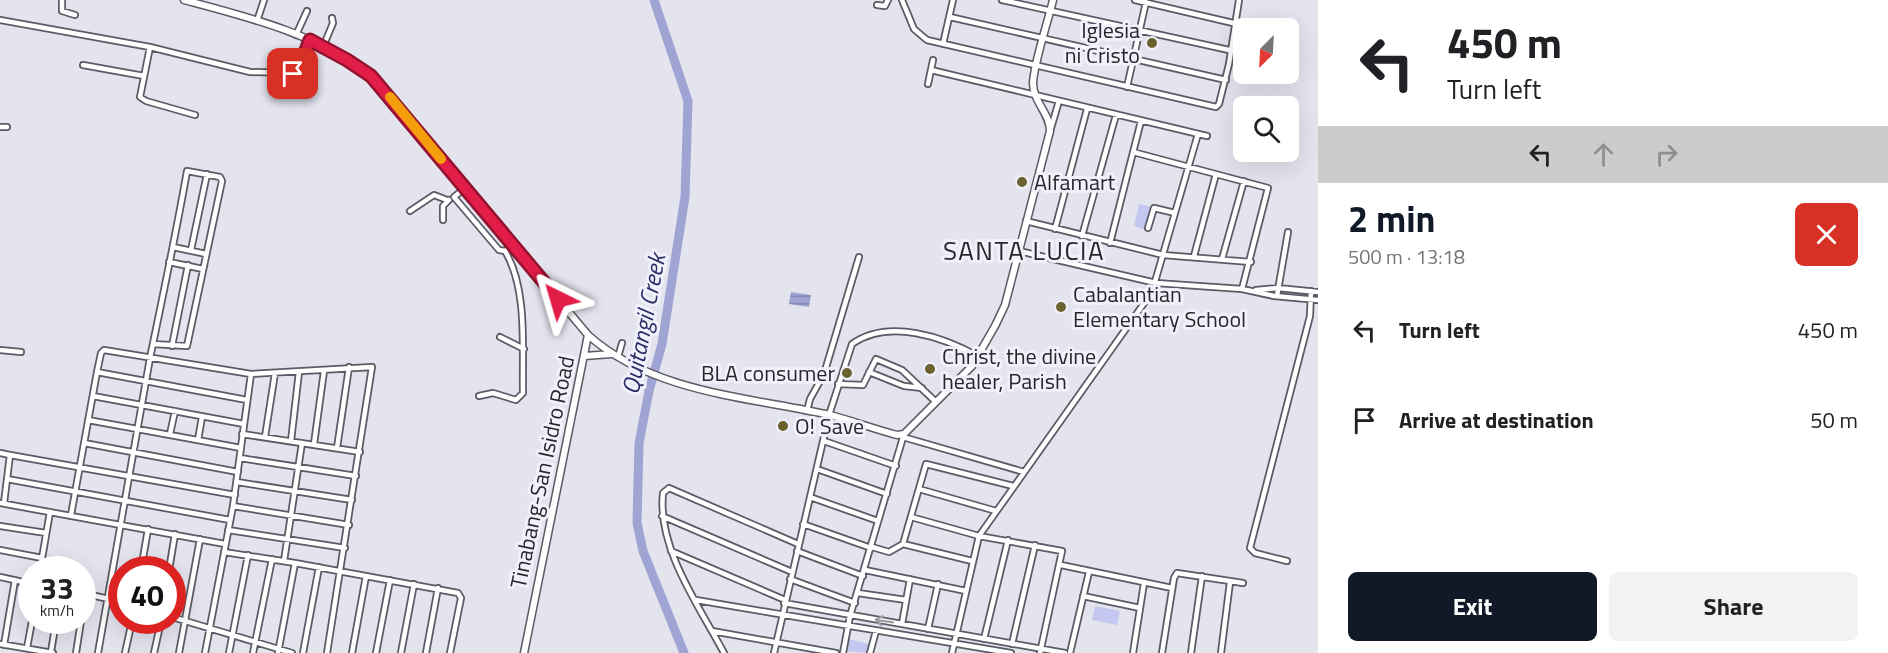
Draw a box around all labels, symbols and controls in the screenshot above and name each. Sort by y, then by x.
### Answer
text: 450 m [1447,10,1562,74]
place label: Iglesia ni Cristo [1065,13,1140,72]
north arrow [1233,18,1299,84]
map controls [1233,18,1299,162]
icon: left [1348,24,1426,102]
marker: Iglesia ni Cristo [1145,36,1159,50]
pin [267,48,318,99]
icon: arrive [276,57,309,90]
text: Turn left [1447,68,1541,109]
button: search [1233,96,1299,162]
icon: left [1524,138,1557,171]
icon: ahead [1587,138,1620,171]
icon: right [1650,138,1683,171]
place label: Alfamart [1034,165,1116,199]
marker: Alfamart [1015,175,1029,189]
text: 2 min [1348,191,1435,246]
button: close [1795,203,1858,266]
district label: SANTA LUCIA [943,231,1105,270]
text: 500 m · 13:18 [1348,241,1465,272]
water label: Quitangil Creek [612,247,675,397]
position arrow [526,267,590,331]
place label: Cabalantian Elementary School [1073,277,1246,336]
marker: Cabalantian Elementary School [1054,300,1068,314]
text: Turn left [1399,313,1480,347]
text: 450 m [1798,313,1858,347]
icon: left [1348,314,1381,347]
place label: Christ, the divine healer, Parish [942,339,1096,398]
street label: Tinabang-San Isidro Road [501,353,583,591]
place label: BLA consumer [701,356,835,390]
marker: Christ, the divine healer, Parish [923,362,937,376]
marker: BLA consumer [840,366,854,380]
text: Arrive at destination [1399,403,1594,437]
text: 50 m [1810,403,1858,437]
icon: arrive [1348,404,1381,437]
place label: O! Save [795,409,864,443]
marker: O! Save [776,419,790,433]
speed limit sign: 40 [108,556,186,634]
text: 33 [40,565,74,611]
button: Exit [1348,572,1597,641]
button: Share [1609,572,1858,641]
text: km/h [40,599,74,622]
one-way arrow [874,616,894,627]

